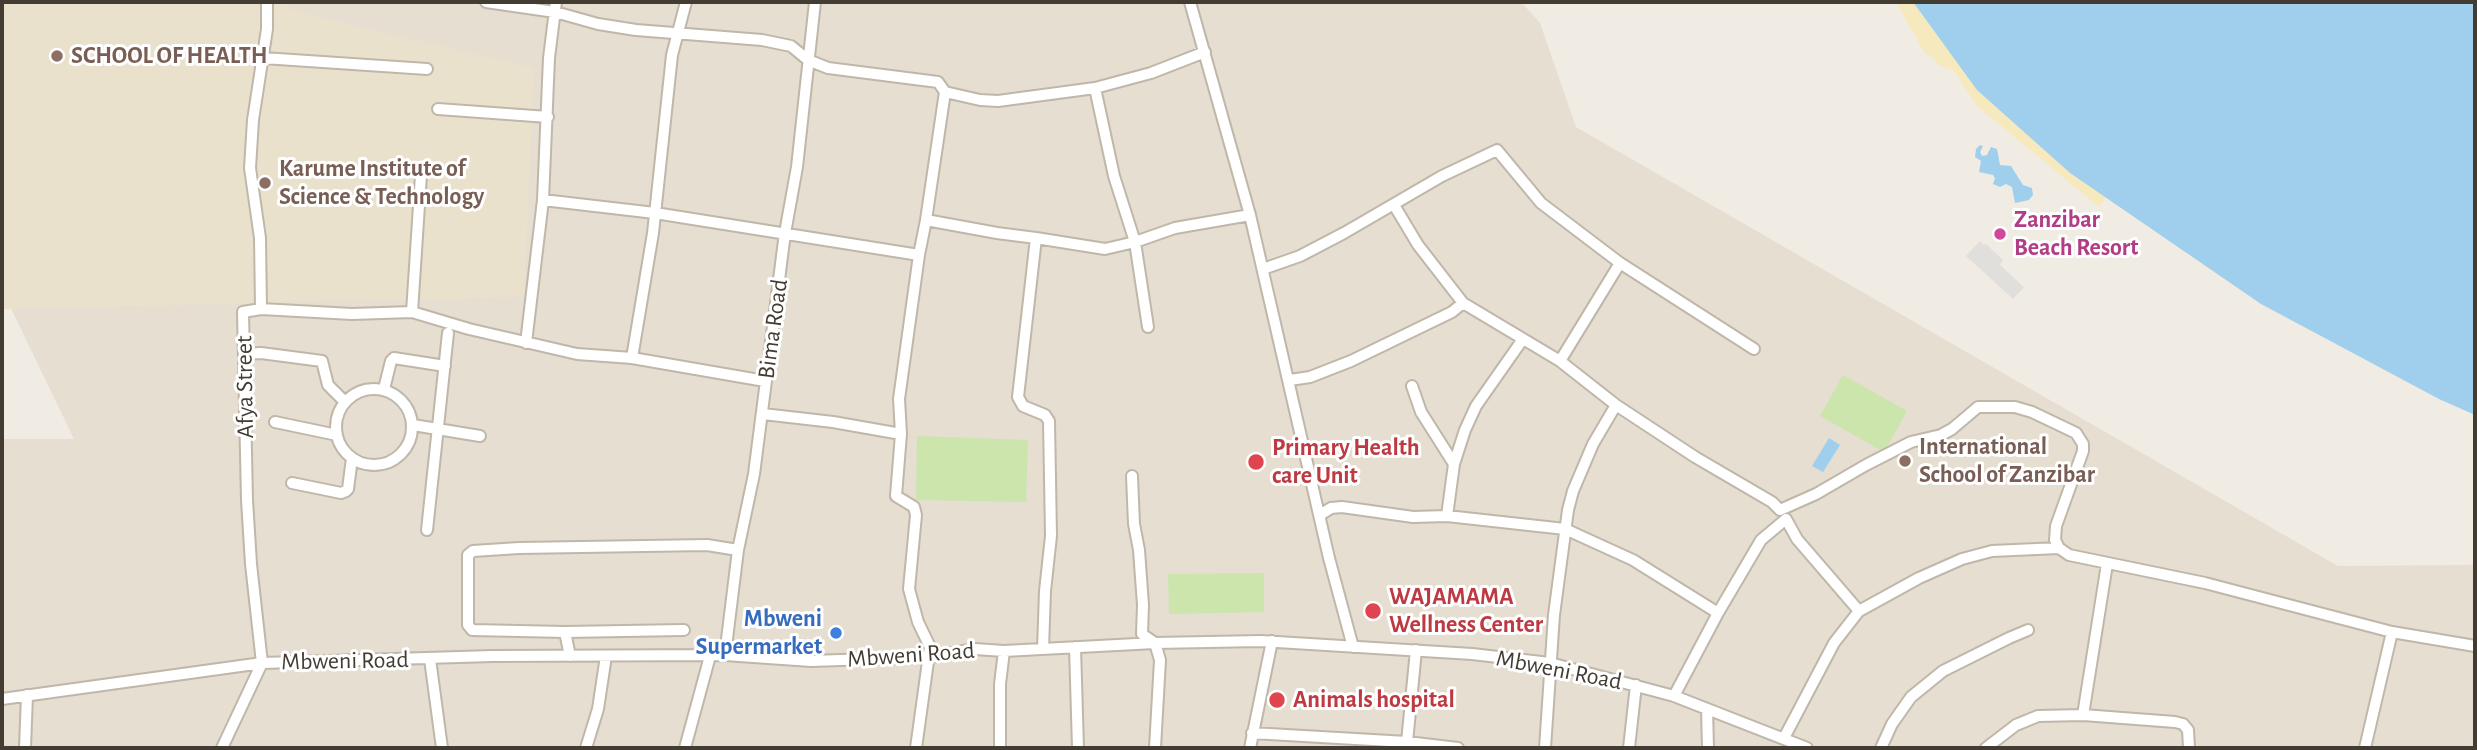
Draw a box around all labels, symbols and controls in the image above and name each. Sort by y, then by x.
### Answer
place label: SCHOOL OF HEALTH [71,42,267,70]
marker: SCHOOL OF HEALTH [49,48,65,64]
place label: Karume Institute of Science & Technology [279,155,484,211]
marker: Karume Institute of Science & Technology [257,175,273,191]
place label: Zanzibar Beach Resort [2014,206,2138,262]
marker: Zanzibar Beach Resort [1992,226,2008,242]
street label: Bima Road [752,277,794,381]
street label: Afya Street [230,335,260,439]
place label: International School of Zanzibar [1919,433,2095,489]
place label: Primary Health care Unit [1272,434,1420,490]
marker: Primary Health care Unit [1246,452,1266,472]
marker: International School of Zanzibar [1897,453,1913,469]
place label: WAJAMAMA Wellness Center [1389,583,1543,639]
marker: WAJAMAMA Wellness Center [1363,601,1383,621]
place label: Mbweni Supermarket [696,605,822,661]
marker: Mbweni Supermarket [828,625,844,641]
street label: Mbweni Road [846,636,976,674]
street label: Mbweni Road [1494,644,1624,696]
street label: Mbweni Road [281,645,409,677]
place label: Animals hospital [1293,686,1455,714]
marker: Animals hospital [1267,690,1287,710]

